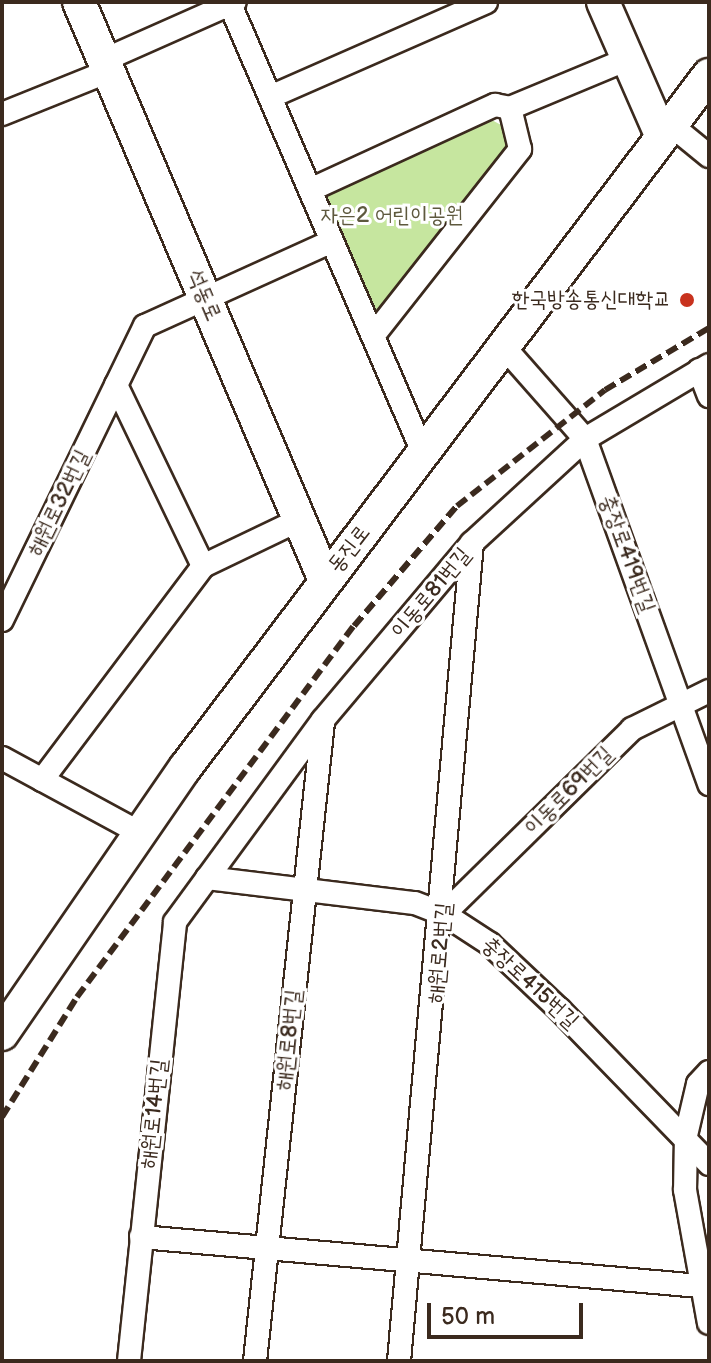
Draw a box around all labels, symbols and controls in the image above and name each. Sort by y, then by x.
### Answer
park label: 자은2 어린이공원 [321,203,463,229]
street label: 석동로 [181,265,227,325]
place label: 한국방송통신대학교 [512,287,671,313]
marker: 한국방송통신대학교 [678,291,696,309]
street label: 해원로32번길 [22,446,96,560]
street label: 충장로419번길 [594,492,660,616]
street label: 동진로 [322,520,376,578]
street label: 이동로81번길 [386,542,476,644]
street label: 이동로69번길 [519,741,619,841]
street label: 해원로2번길 [422,901,458,1005]
street label: 충장로415번길 [476,931,584,1035]
street label: 해원로8번길 [271,988,307,1092]
street label: 해원로14번길 [135,1058,173,1170]
scale bar [431,1287,587,1337]
text: 50 m [441,1302,495,1331]

